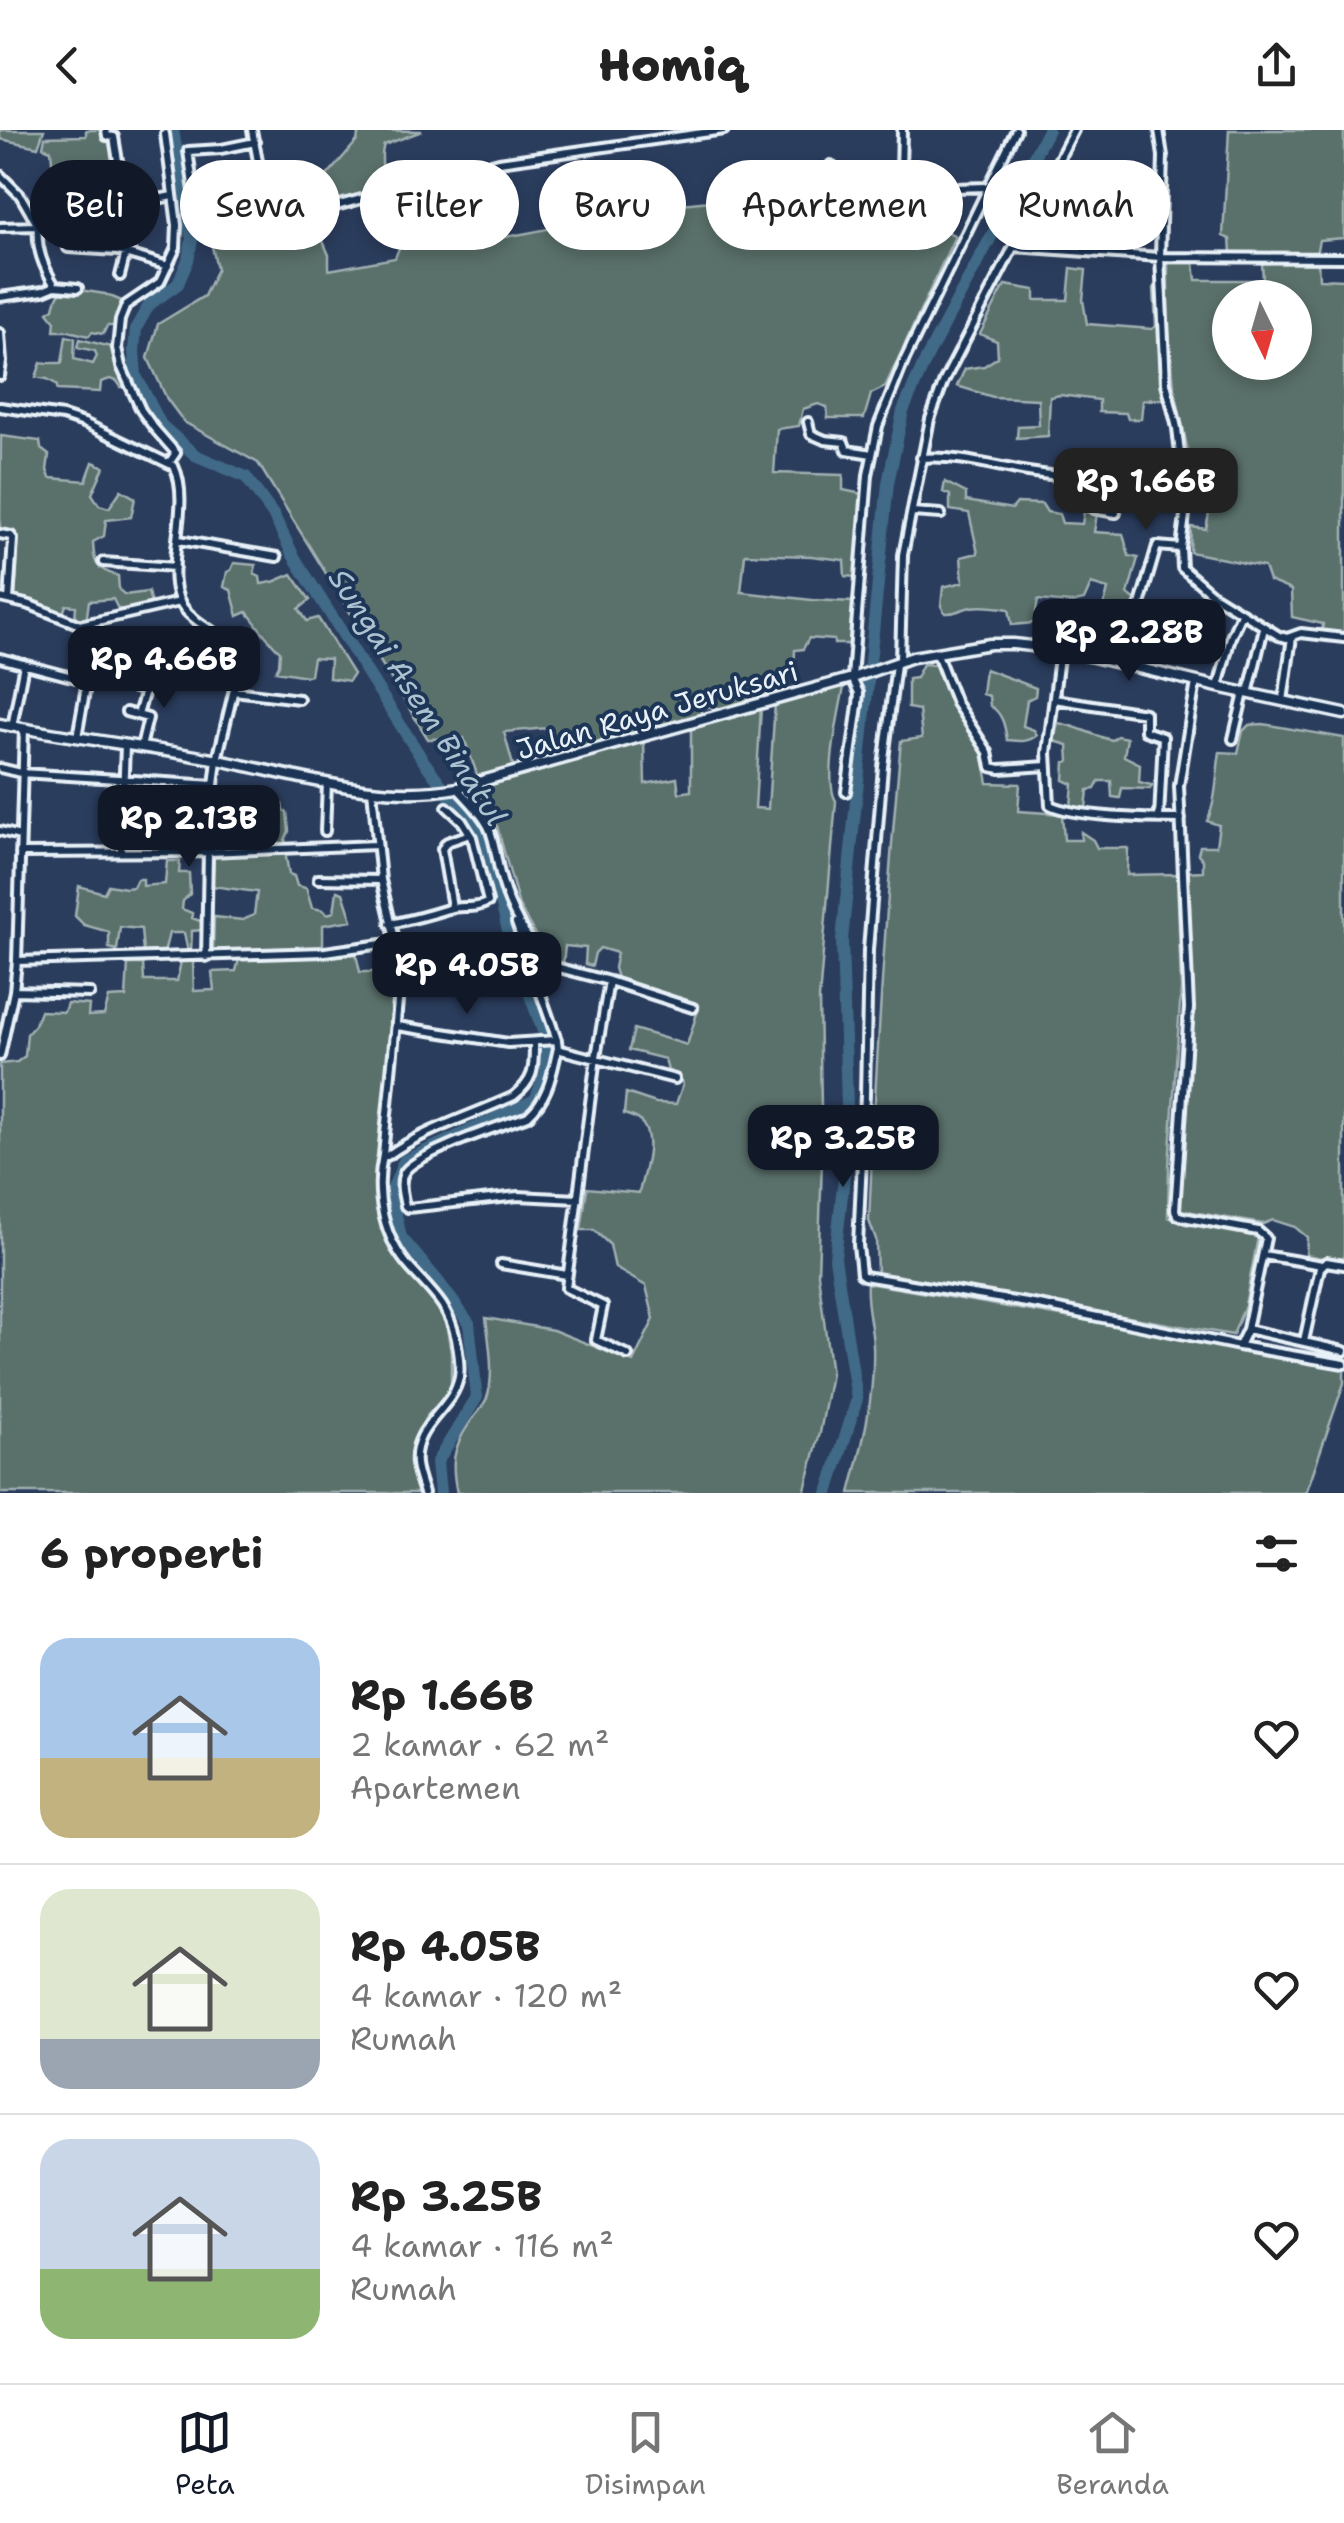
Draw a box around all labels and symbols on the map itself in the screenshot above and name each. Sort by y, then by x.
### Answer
north arrow [1212,280,1312,380]
pin: Rp 1.66B [1043,448,1249,533]
water label: Sungai Asem Binatul [319,560,517,834]
pin: Rp 2.28B [1026,599,1232,684]
pin: Rp 4.66B [61,626,267,711]
street label: Jalan Raya Jeruksari [512,652,802,768]
pin: Rp 2.13B [86,785,292,870]
pin: Rp 4.05B [364,932,570,1017]
pin: Rp 3.25B [740,1105,946,1190]

